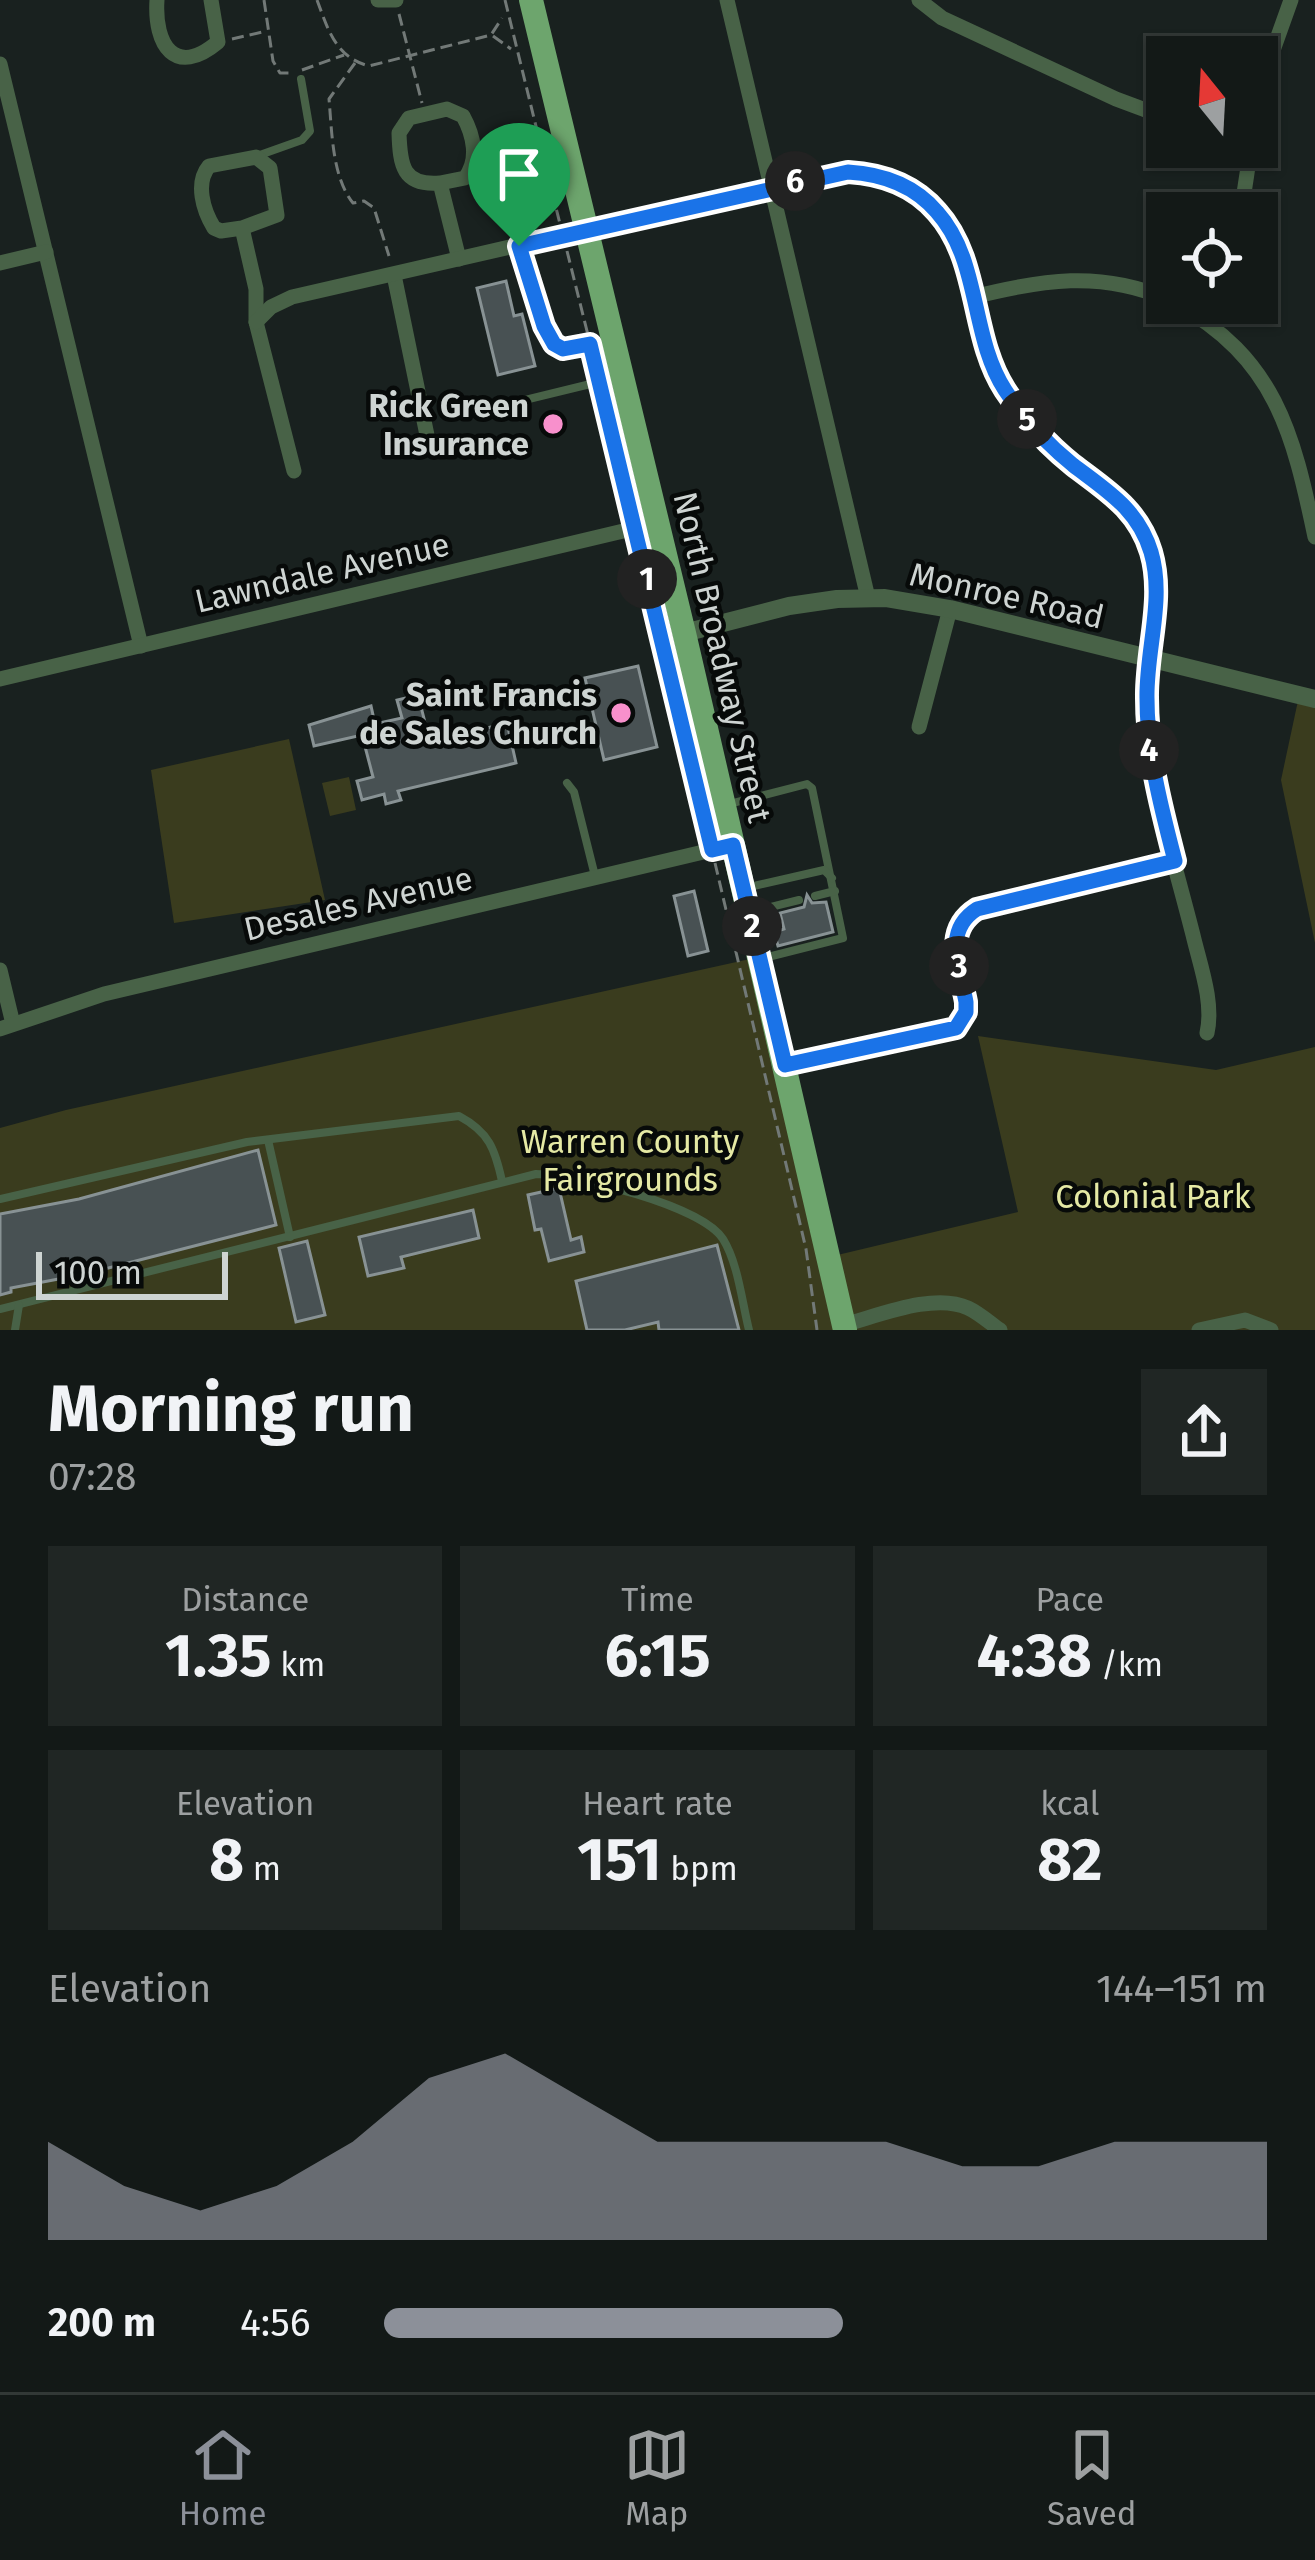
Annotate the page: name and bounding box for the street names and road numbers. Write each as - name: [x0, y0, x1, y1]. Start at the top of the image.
- street label: North Broadway Street: [664, 488, 780, 827]
- street label: Lawndale Avenue: [191, 524, 453, 622]
- street label: Monroe Road: [906, 554, 1108, 638]
- street label: Desales Avenue: [240, 858, 476, 950]

